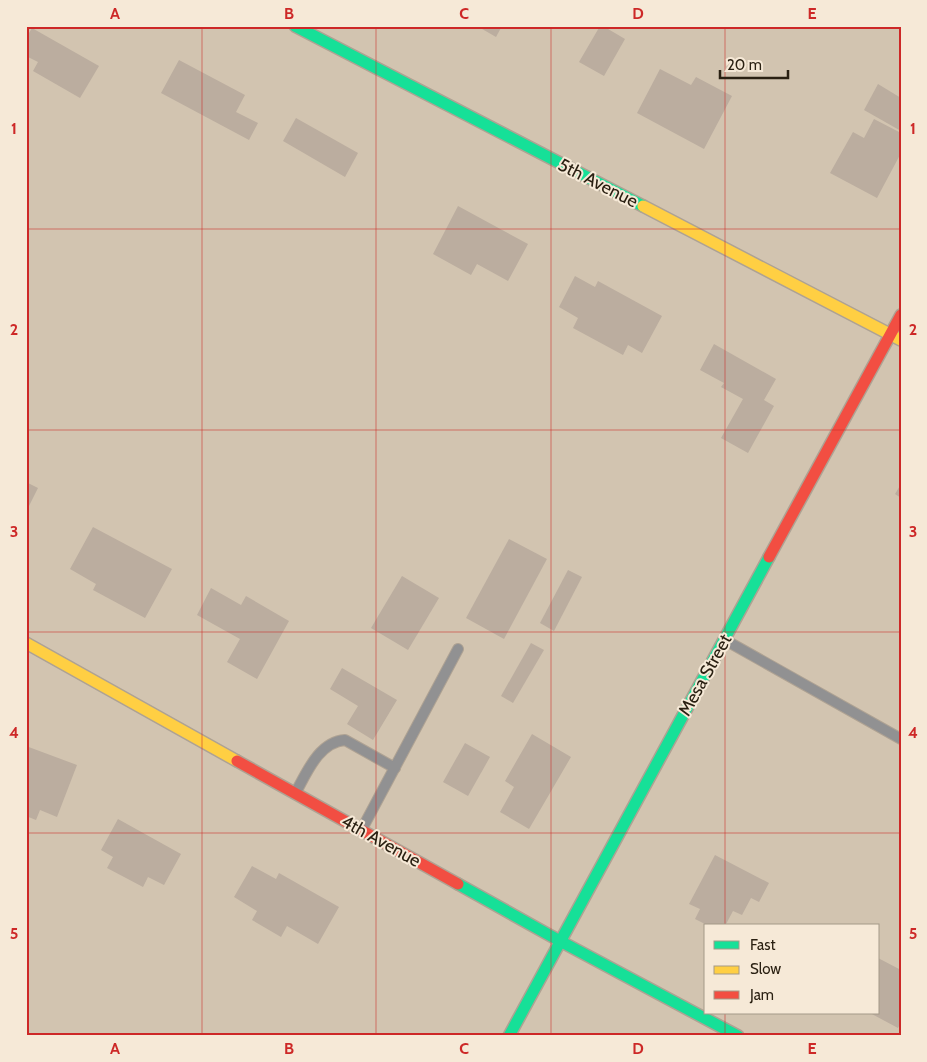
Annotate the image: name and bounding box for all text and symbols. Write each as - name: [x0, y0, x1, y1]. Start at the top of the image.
- text: A: [110, 4, 120, 23]
- text: B: [284, 4, 294, 23]
- text: C: [459, 4, 469, 23]
- text: D: [632, 4, 644, 23]
- text: E: [807, 4, 817, 23]
- scale bar: [720, 48, 787, 80]
- text: 20 m: [727, 56, 762, 74]
- text: 1: [11, 119, 17, 138]
- text: 1: [910, 119, 916, 138]
- street label: 5th Avenue: [554, 154, 642, 212]
- text: 2: [10, 320, 18, 339]
- text: 2: [909, 320, 917, 339]
- text: 3: [10, 522, 18, 541]
- text: 3: [909, 522, 917, 541]
- street label: Mesa Street: [674, 630, 736, 720]
- text: 4: [9, 723, 19, 742]
- text: 4: [908, 723, 918, 742]
- street label: 4th Avenue: [337, 810, 425, 872]
- text: 5: [10, 924, 18, 943]
- legend: [704, 924, 880, 1014]
- text: 5: [909, 924, 917, 943]
- text: Fast: [750, 936, 775, 954]
- text: Slow: [750, 960, 781, 978]
- text: Jam: [749, 986, 774, 1004]
- text: A: [110, 1039, 120, 1058]
- text: B: [284, 1039, 294, 1058]
- text: C: [459, 1039, 469, 1058]
- text: D: [632, 1039, 644, 1058]
- text: E: [807, 1039, 817, 1058]

